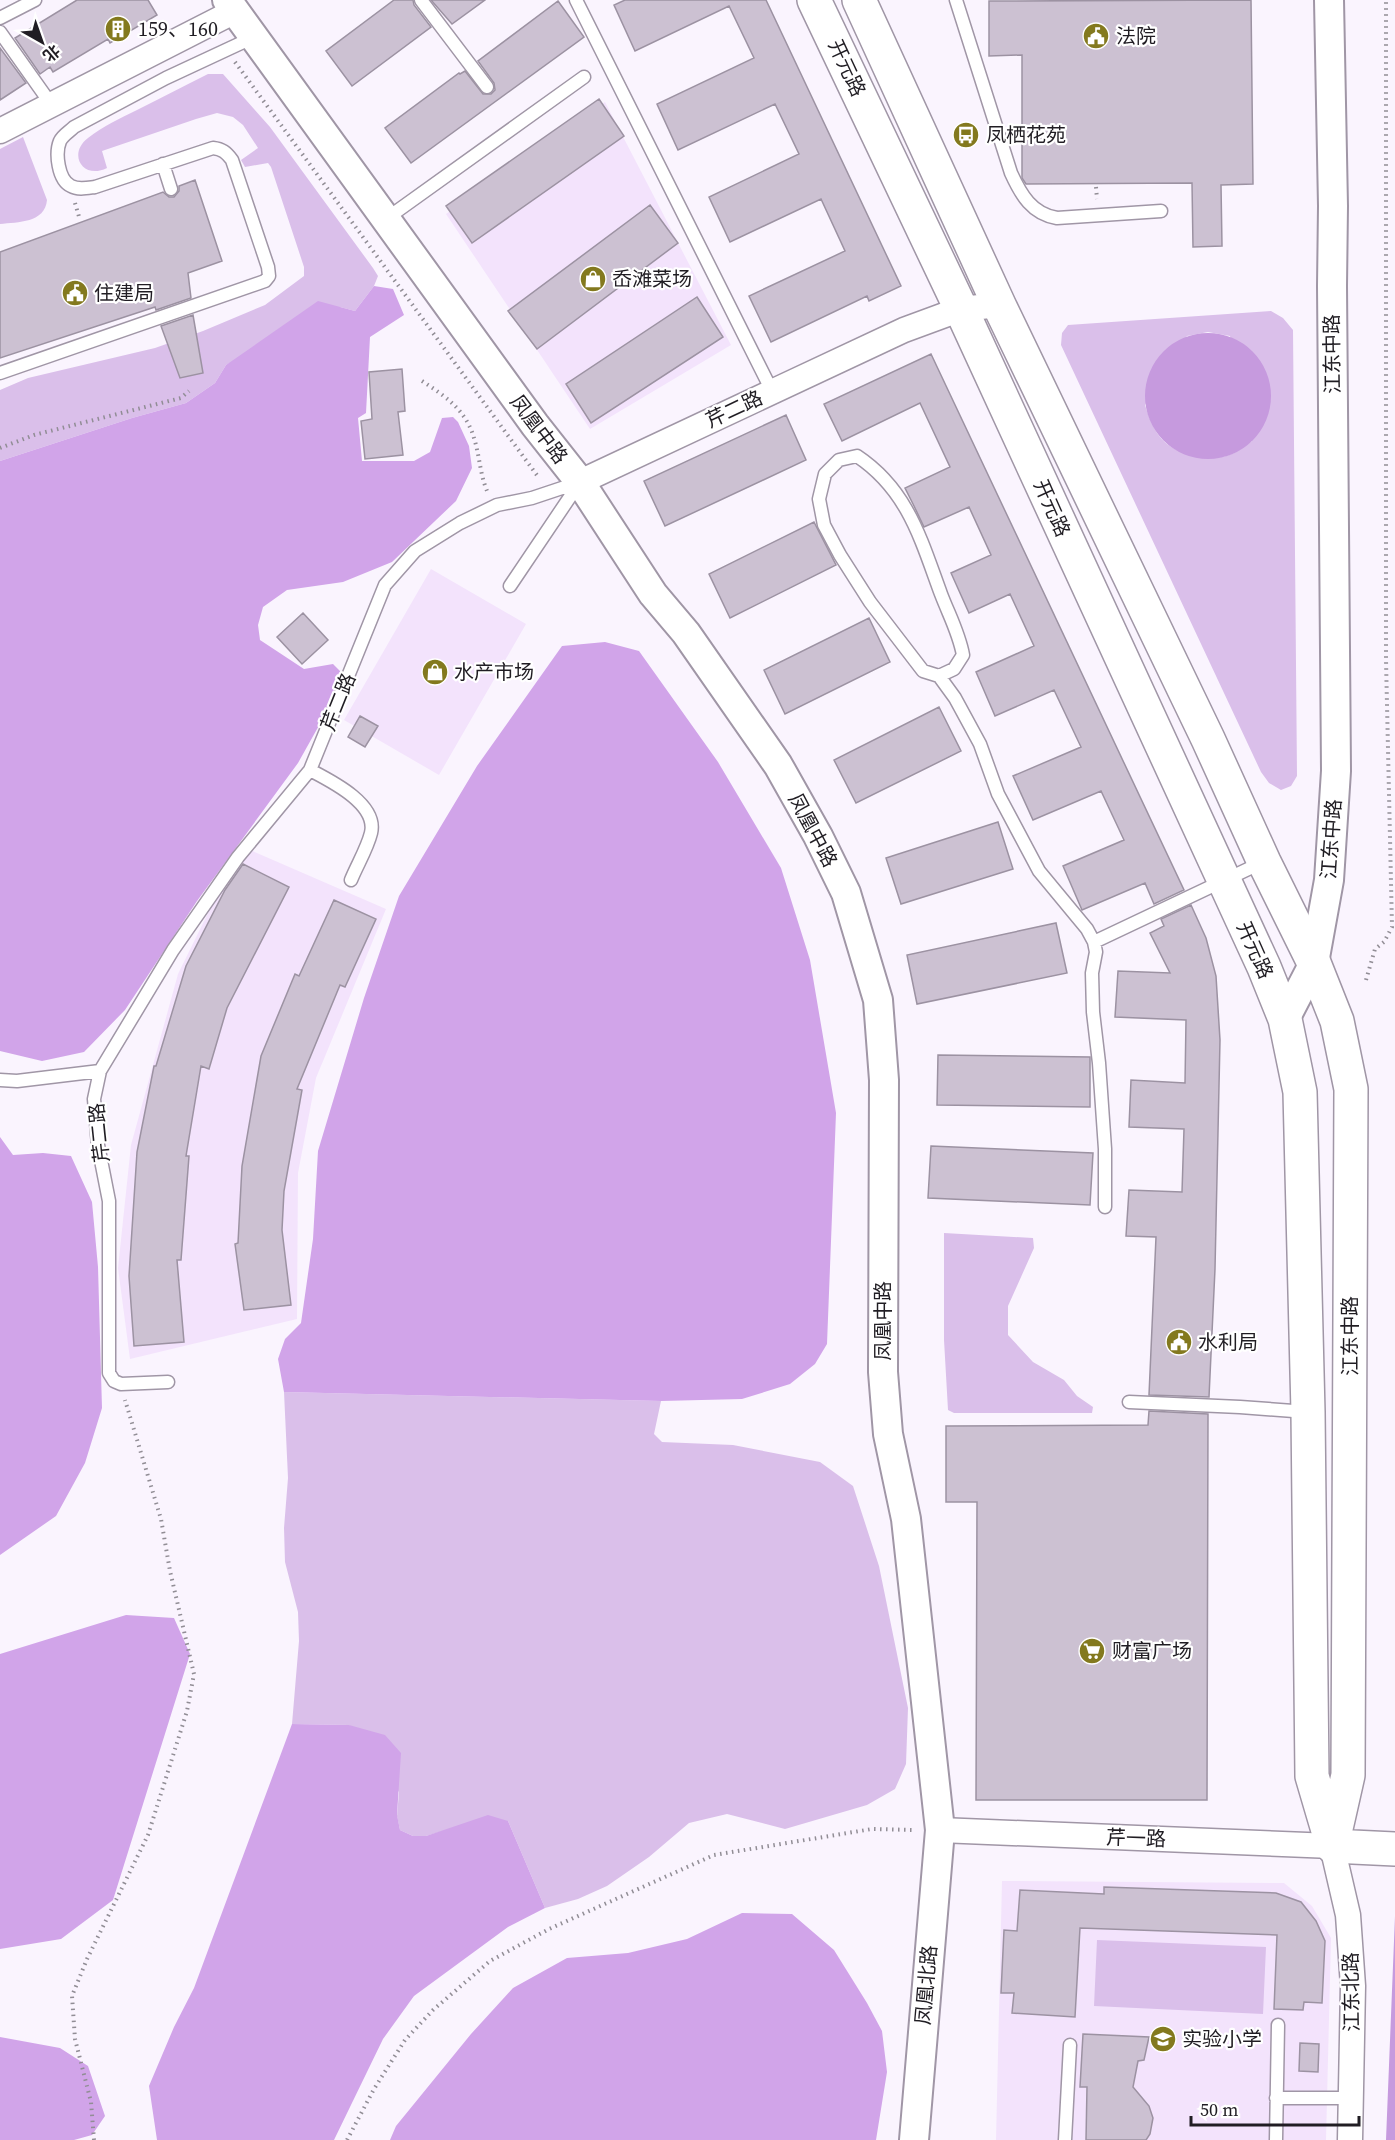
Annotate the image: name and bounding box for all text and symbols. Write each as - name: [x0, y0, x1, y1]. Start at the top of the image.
- north arrow: [12, 12, 72, 72]
- building icon: 159、160: [103, 14, 133, 44]
- place label: 159、160: [138, 15, 218, 43]
- public building icon: 法院: [1081, 21, 1111, 51]
- place label: 法院: [1116, 22, 1156, 50]
- street label: 开元路: [822, 35, 872, 101]
- text: 北: [38, 40, 65, 67]
- bus stop icon: 凤栖花苑: [951, 120, 981, 150]
- place label: 凤栖花苑: [986, 121, 1066, 149]
- shop icon: 岙滩菜场: [578, 264, 608, 294]
- place label: 岙滩菜场: [612, 265, 692, 293]
- public building icon: 住建局: [60, 278, 90, 308]
- place label: 住建局: [94, 279, 154, 307]
- street label: 江东中路: [1317, 314, 1347, 394]
- street label: 芹二路: [701, 384, 767, 434]
- street label: 凤凰中路: [504, 389, 574, 469]
- street label: 开元路: [1027, 475, 1077, 541]
- shop icon: 水产市场: [420, 657, 450, 687]
- place label: 水产市场: [454, 658, 534, 686]
- street label: 芹二路: [314, 669, 362, 735]
- street label: 凤凰中路: [782, 788, 844, 872]
- street label: 江东中路: [1314, 798, 1348, 880]
- street label: 开元路: [1230, 917, 1280, 983]
- street label: 芹二路: [82, 1102, 116, 1164]
- street label: 凤凰中路: [869, 1281, 897, 1361]
- street label: 江东中路: [1336, 1296, 1364, 1376]
- public building icon: 水利局: [1164, 1327, 1194, 1357]
- place label: 水利局: [1198, 1328, 1258, 1356]
- supermarket icon: 财富广场: [1077, 1636, 1107, 1666]
- place label: 财富广场: [1112, 1637, 1192, 1665]
- street label: 芹一路: [1106, 1823, 1166, 1853]
- street label: 凤凰北路: [909, 1944, 943, 2026]
- street label: 江东北路: [1336, 1952, 1366, 2032]
- school or university icon: 实验小学: [1148, 2024, 1178, 2054]
- place label: 实验小学: [1182, 2025, 1262, 2053]
- scale bar: [1191, 2089, 1359, 2127]
- text: 50 m: [1200, 2097, 1238, 2122]

